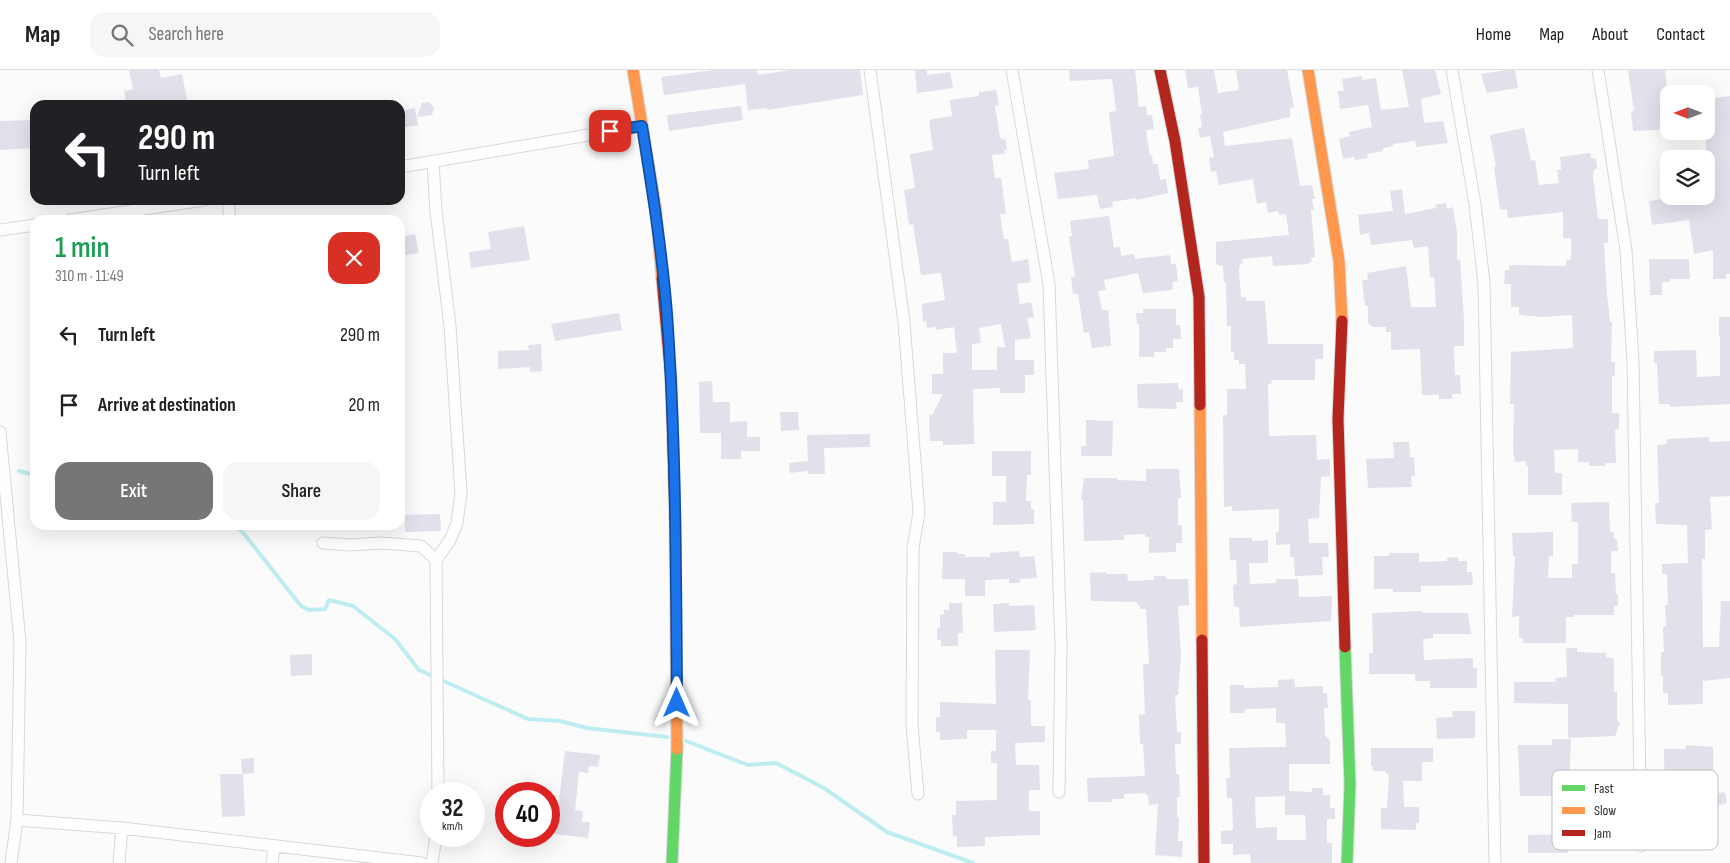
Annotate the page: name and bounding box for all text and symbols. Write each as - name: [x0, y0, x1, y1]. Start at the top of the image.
- search box: [90, 12, 440, 57]
- text: Map: [25, 20, 60, 49]
- icon: search: [108, 21, 136, 49]
- text: Search here: [148, 23, 224, 46]
- text: Home: [1476, 24, 1511, 45]
- text: Map: [1539, 24, 1564, 45]
- text: About: [1592, 24, 1628, 45]
- text: Contact: [1656, 24, 1705, 45]
- north arrow: [1660, 85, 1715, 140]
- map controls: [1660, 85, 1715, 205]
- pin: [589, 110, 631, 152]
- text: 290 m: [138, 117, 215, 160]
- icon: arrive: [596, 117, 624, 145]
- icon: left: [55, 120, 120, 185]
- button: layers: [1660, 150, 1715, 205]
- text: Turn left: [138, 160, 200, 187]
- text: 1 min: [55, 230, 110, 266]
- button: close: [328, 232, 380, 284]
- text: 310 m · 11:49: [55, 267, 124, 286]
- icon: left: [55, 321, 83, 349]
- text: Turn left: [98, 324, 155, 347]
- text: 290 m: [340, 324, 380, 347]
- icon: arrive: [55, 391, 83, 419]
- text: Arrive at destination: [98, 394, 236, 417]
- text: 20 m: [348, 394, 380, 417]
- button: Exit: [55, 462, 213, 520]
- button: Share: [223, 462, 380, 520]
- position arrow: [650, 676, 702, 728]
- legend: [1552, 770, 1718, 850]
- text: Fast: [1594, 780, 1614, 797]
- speed limit sign: 40: [495, 782, 560, 847]
- text: 32: [441, 793, 464, 824]
- text: Slow: [1594, 802, 1616, 819]
- text: km/h: [442, 819, 463, 834]
- text: Jam: [1593, 825, 1611, 842]

